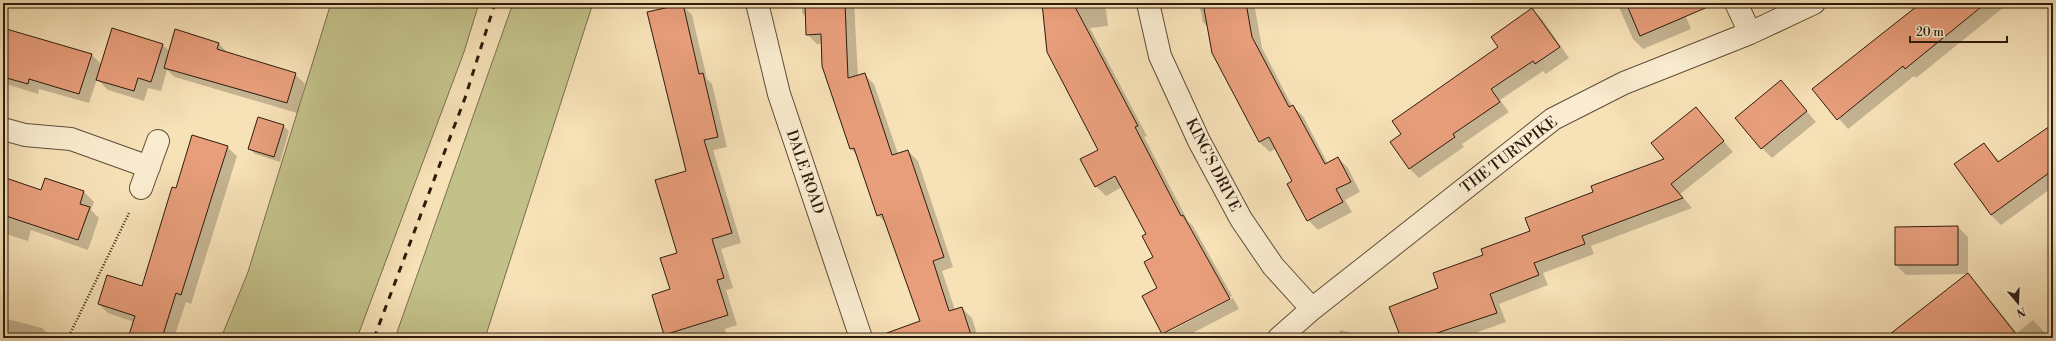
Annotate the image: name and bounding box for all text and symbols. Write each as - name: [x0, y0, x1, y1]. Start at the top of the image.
- scale bar: [1910, 18, 2007, 44]
- text: 20 m: [1916, 25, 1944, 40]
- street label: THE TURNPIKE: [1457, 112, 1561, 198]
- street label: KING'S DRIVE: [1181, 115, 1245, 215]
- street label: DALE ROAD: [782, 127, 828, 217]
- north arrow: [1998, 283, 2038, 323]
- text: N: [2014, 303, 2027, 320]

